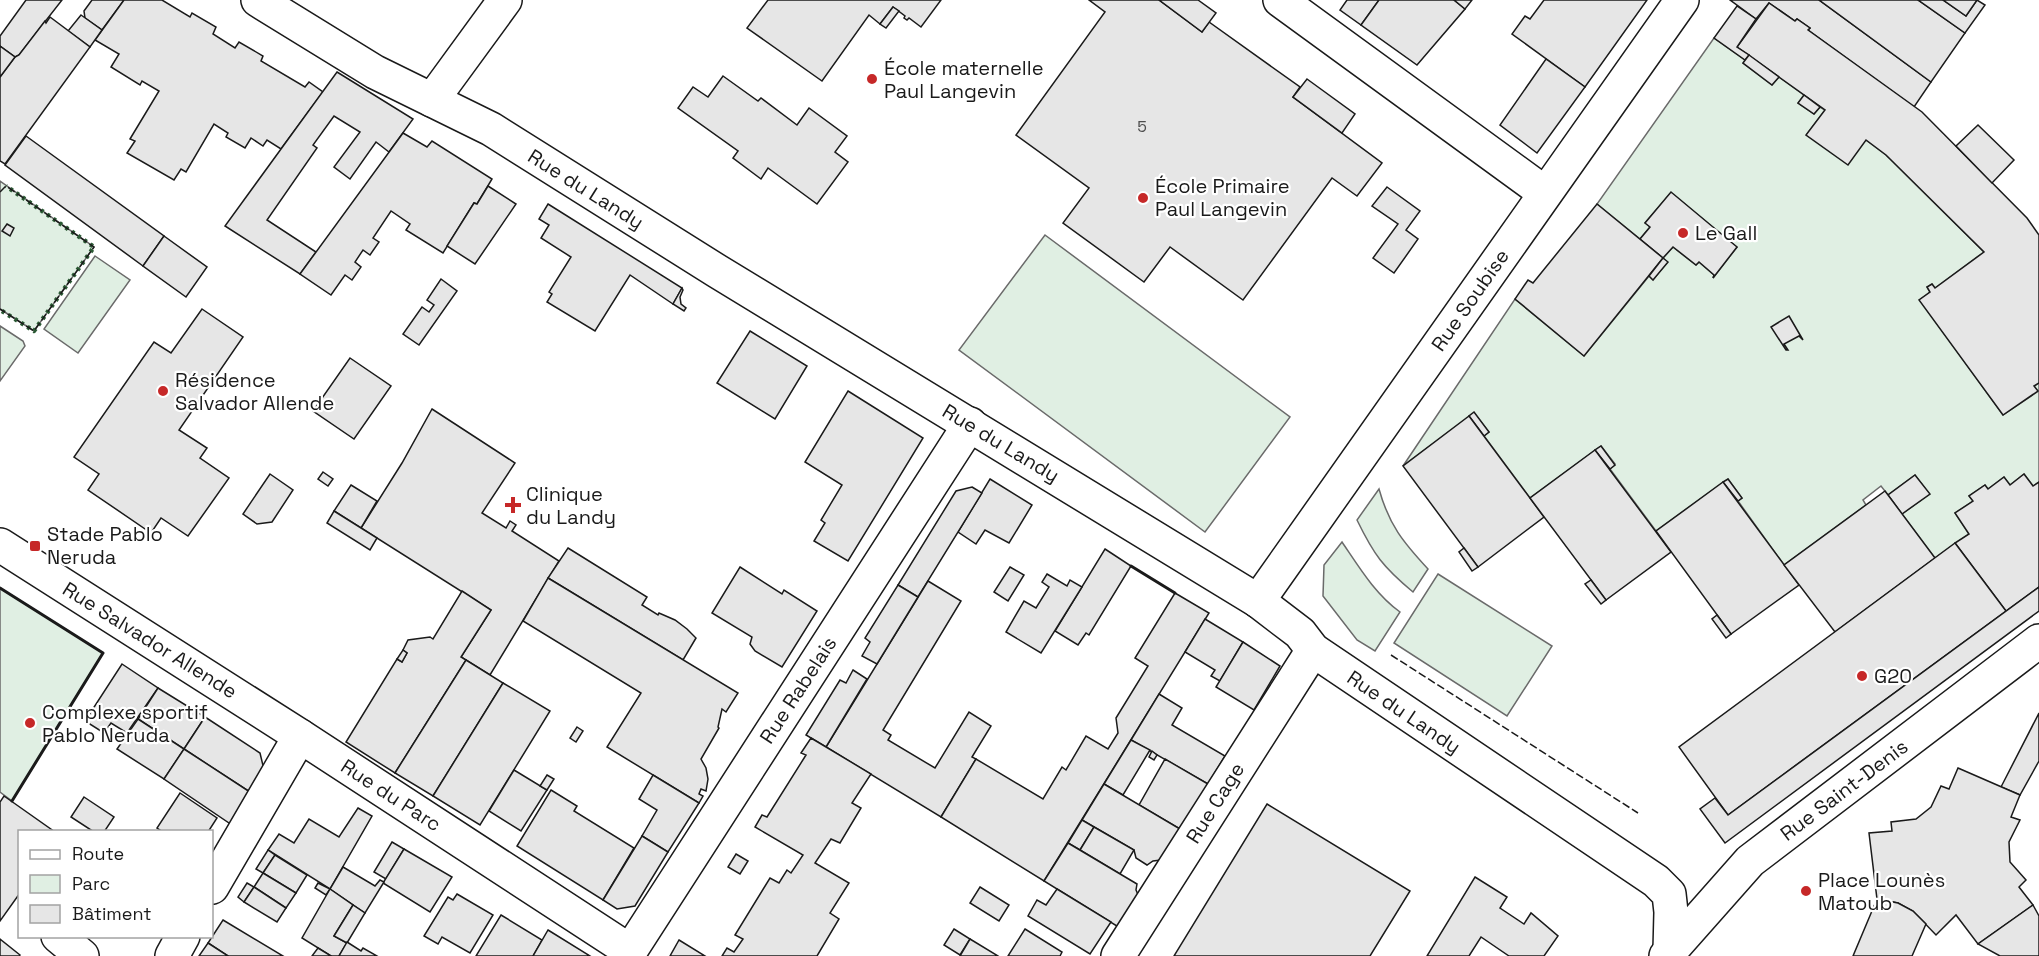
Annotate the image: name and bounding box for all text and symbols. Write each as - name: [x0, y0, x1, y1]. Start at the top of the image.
- place label: École maternelle Paul Langevin: [884, 55, 1044, 104]
- marker: École maternelle Paul Langevin: [865, 72, 879, 86]
- house number: 5: [1137, 116, 1147, 137]
- street label: Rue du Landy: [523, 143, 649, 235]
- place label: École Primaire Paul Langevin: [1155, 173, 1290, 222]
- marker: École Primaire Paul Langevin: [1136, 191, 1150, 205]
- place label: Le Gall: [1695, 220, 1757, 246]
- marker: Le Gall: [1676, 226, 1690, 240]
- street label: Rue Soubise: [1425, 244, 1515, 356]
- place label: Résidence Salvador Allende: [175, 367, 334, 416]
- marker: Résidence Salvador Allende: [156, 384, 170, 398]
- street label: Rue du Landy: [938, 398, 1064, 488]
- place label: Clinique du Landy: [526, 481, 616, 530]
- marker: Clinique du Landy: [504, 496, 522, 514]
- place label: Stade Pablo Neruda: [47, 521, 163, 570]
- marker: Stade Pablo Neruda: [28, 539, 42, 553]
- street label: Rue Salvador Allende: [58, 576, 242, 704]
- street label: Rue Rabelais: [754, 632, 842, 748]
- place label: G20: [1874, 663, 1912, 689]
- street label: Rue du Landy: [1342, 664, 1466, 760]
- marker: G20: [1855, 669, 1869, 683]
- place label: Complexe sportif Pablo Neruda: [42, 699, 208, 748]
- marker: Complexe sportif Pablo Neruda: [23, 716, 37, 730]
- street label: Rue Saint-Denis: [1775, 734, 1913, 846]
- street label: Rue du Parc: [336, 753, 446, 837]
- street label: Rue Cage: [1180, 758, 1250, 848]
- legend: [18, 830, 213, 938]
- text: Route: [72, 842, 124, 865]
- place label: Place Lounès Matoub: [1818, 867, 1945, 916]
- text: Parc: [72, 872, 110, 895]
- marker: Place Lounès Matoub: [1799, 884, 1813, 898]
- text: Bâtiment: [72, 902, 152, 925]

